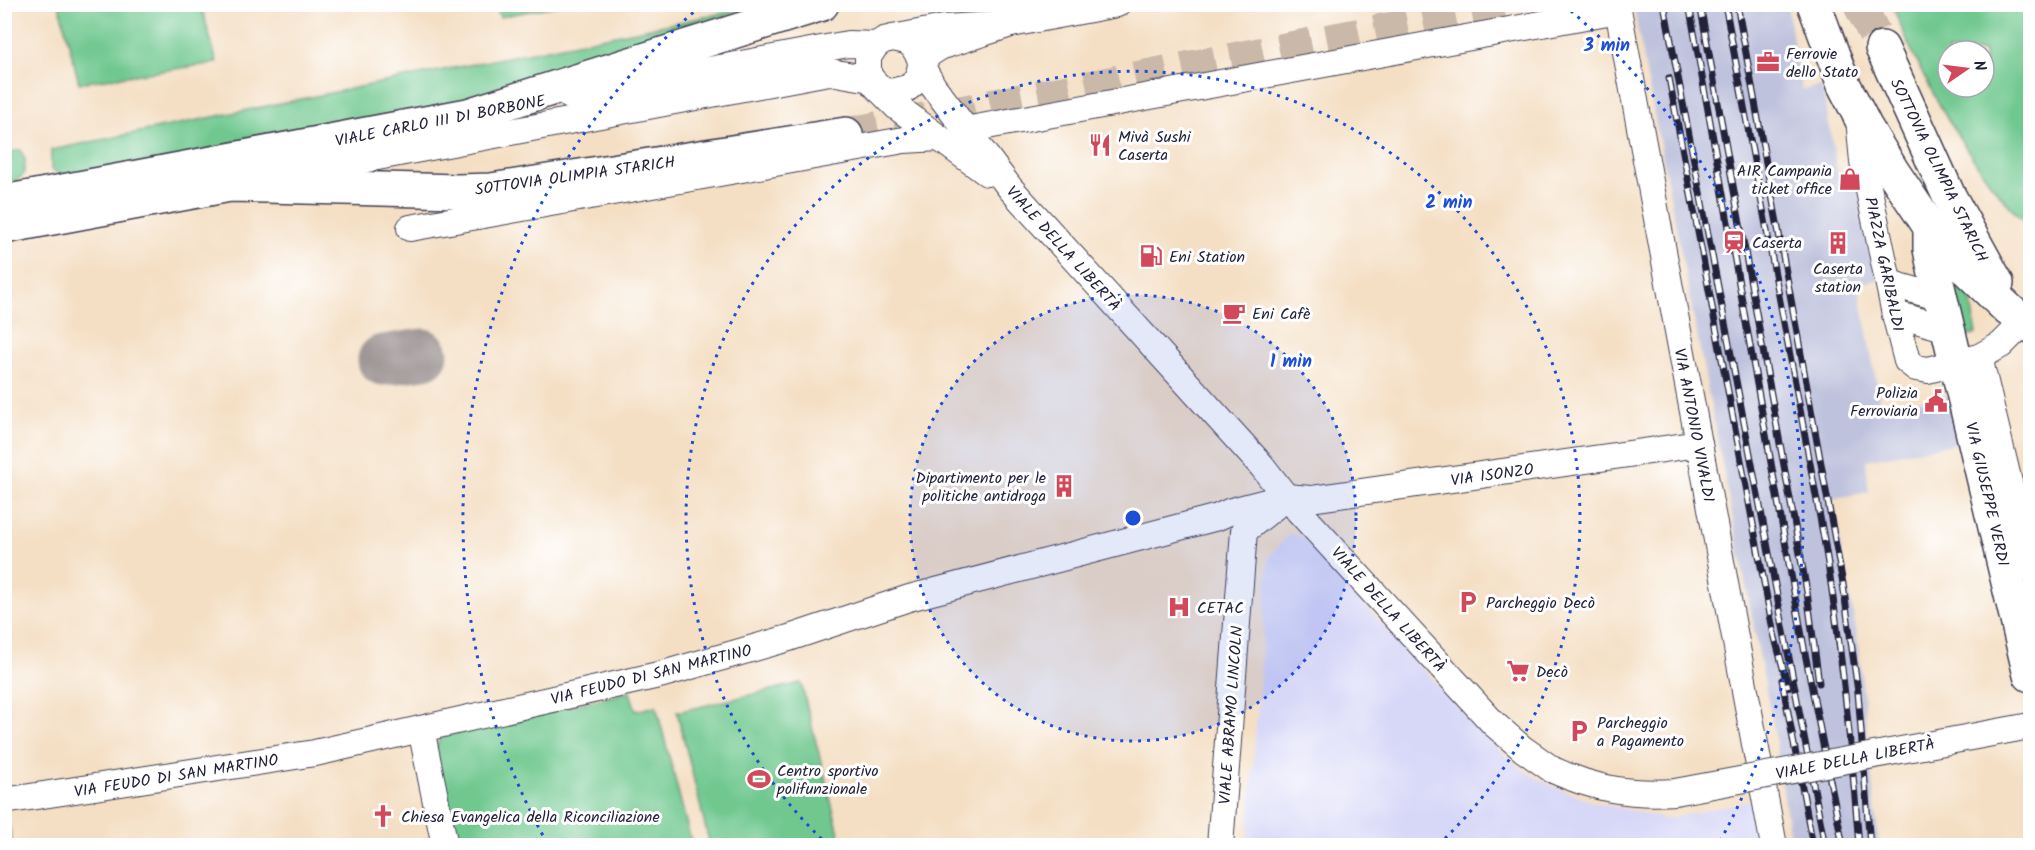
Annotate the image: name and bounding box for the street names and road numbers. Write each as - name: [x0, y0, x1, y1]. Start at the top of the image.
- street label: SOTTOVIA OLIMPIA STARICH: [1883, 74, 1994, 267]
- street label: VIALE CARLO III DI BORBONE: [333, 89, 548, 154]
- street label: SOTTOVIA OLIMPIA STARICH: [473, 150, 677, 203]
- street label: VIALE DELLA LIBERTÀ: [999, 180, 1127, 318]
- street label: PIAZZA GARIBALDI: [1857, 195, 1910, 334]
- street label: VIA ANTONIO VIVALDI: [1666, 346, 1721, 504]
- street label: VIA GIUSEPPE VERDI: [1958, 420, 2015, 569]
- street label: VIA ISONZO: [1449, 457, 1535, 494]
- street label: VIALE DELLA LIBERTÀ: [1324, 541, 1452, 679]
- street label: VIALE ABRAMO LINCOLN: [1213, 625, 1250, 805]
- street label: VIA FEUDO DI SAN MARTINO: [548, 638, 755, 713]
- street label: VIALE DELLA LIBERTÀ: [1773, 732, 1937, 787]
- street label: VIA FEUDO DI SAN MARTINO: [72, 748, 280, 805]

